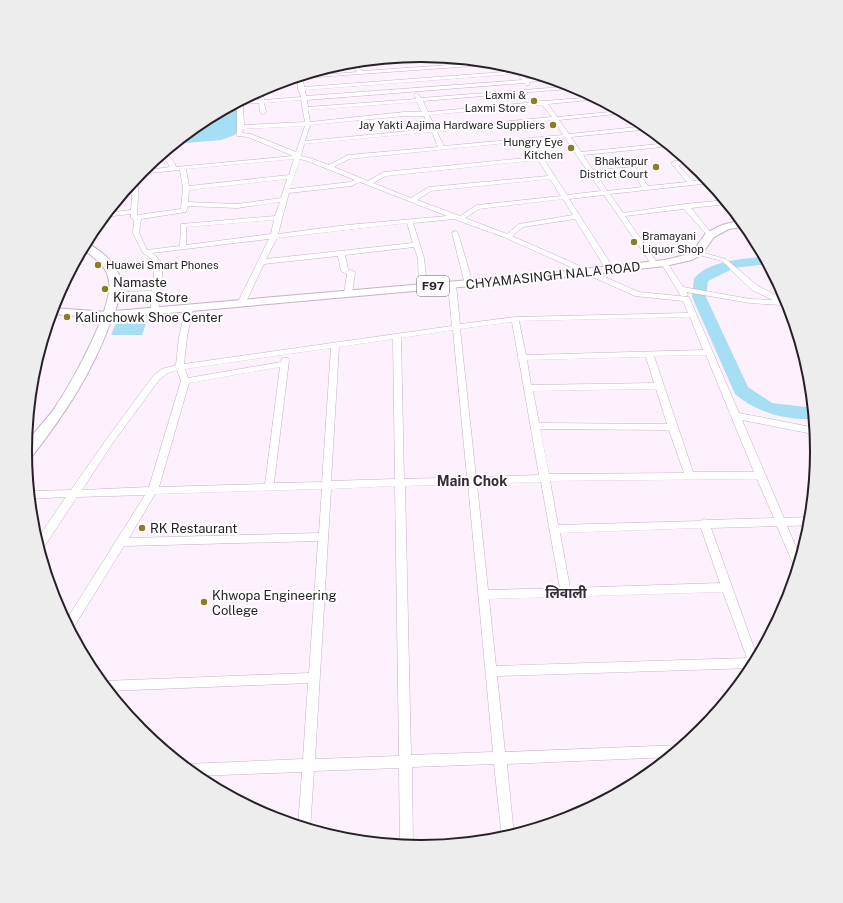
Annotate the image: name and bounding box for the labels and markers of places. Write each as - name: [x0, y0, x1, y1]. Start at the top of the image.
- place label: Laxmi & Laxmi Store: [465, 89, 526, 114]
- marker: Laxmi & Laxmi Store: [529, 96, 539, 106]
- place label: Jay Yakti Aajima Hardware Suppliers: [359, 119, 545, 131]
- marker: Jay Yakti Aajima Hardware Suppliers: [548, 120, 558, 130]
- place label: Hungry Eye Kitchen: [503, 136, 563, 161]
- marker: Hungry Eye Kitchen: [566, 143, 576, 153]
- place label: Bhaktapur District Court: [580, 155, 648, 180]
- marker: Bhaktapur District Court: [651, 162, 661, 172]
- place label: Bramayani Liquor Shop: [642, 230, 704, 255]
- marker: Bramayani Liquor Shop: [629, 237, 639, 247]
- place label: Huawei Smart Phones: [106, 259, 219, 271]
- marker: Huawei Smart Phones: [93, 260, 103, 270]
- place label: Namaste Kirana Store: [113, 275, 188, 305]
- marker: Namaste Kirana Store: [100, 284, 110, 294]
- place label: Kalinchowk Shoe Center: [75, 310, 223, 325]
- marker: Kalinchowk Shoe Center: [62, 312, 72, 322]
- place label: RK Restaurant: [150, 521, 237, 536]
- marker: RK Restaurant: [137, 523, 147, 533]
- place label: Khwopa Engineering College: [212, 588, 337, 618]
- marker: Khwopa Engineering College: [199, 597, 209, 607]

